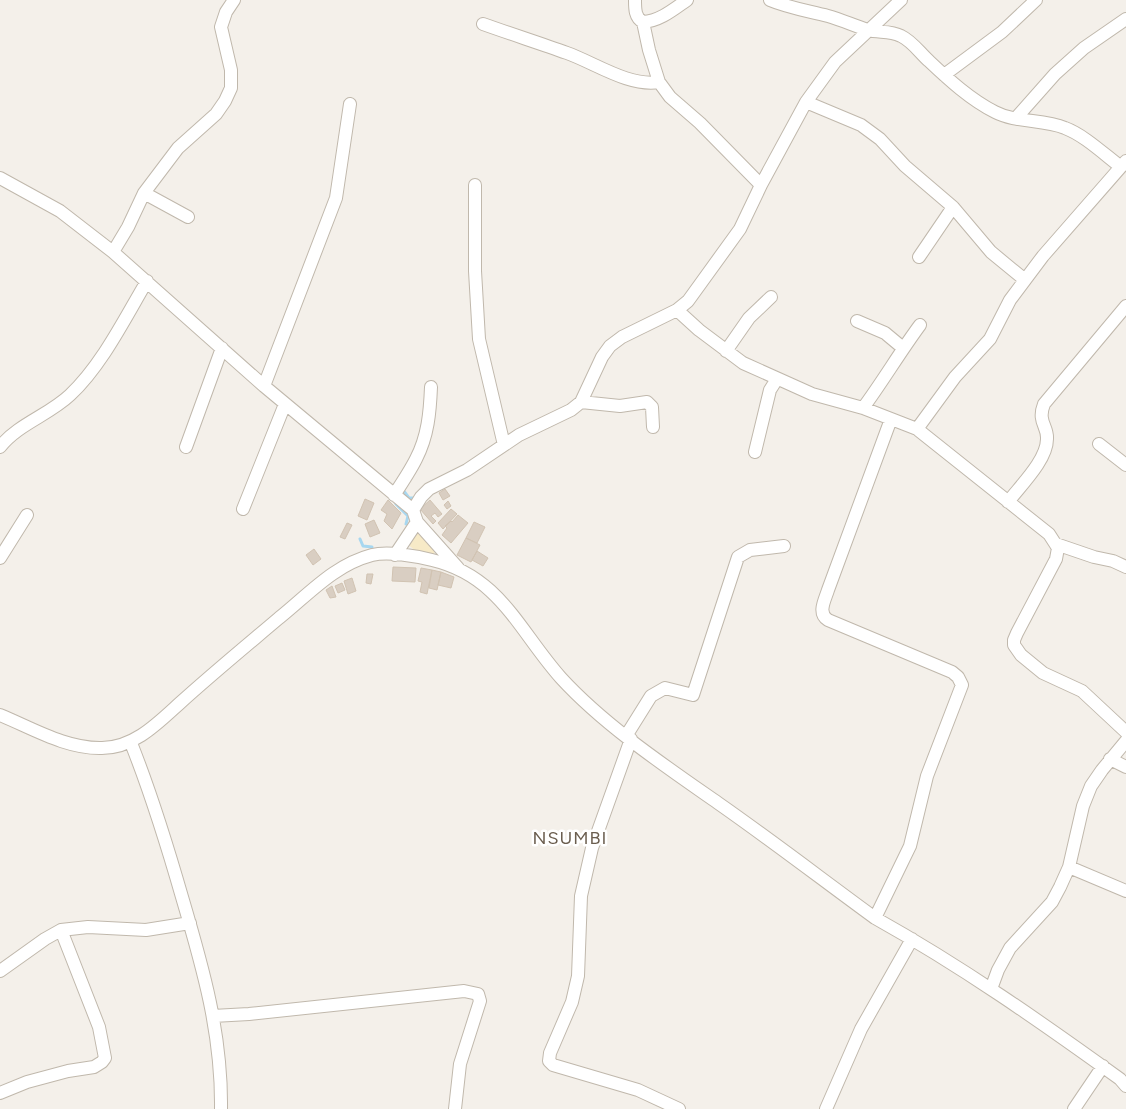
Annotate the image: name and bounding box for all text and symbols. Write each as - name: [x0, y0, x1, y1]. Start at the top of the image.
- district label: NSUMBI: [533, 827, 607, 849]

